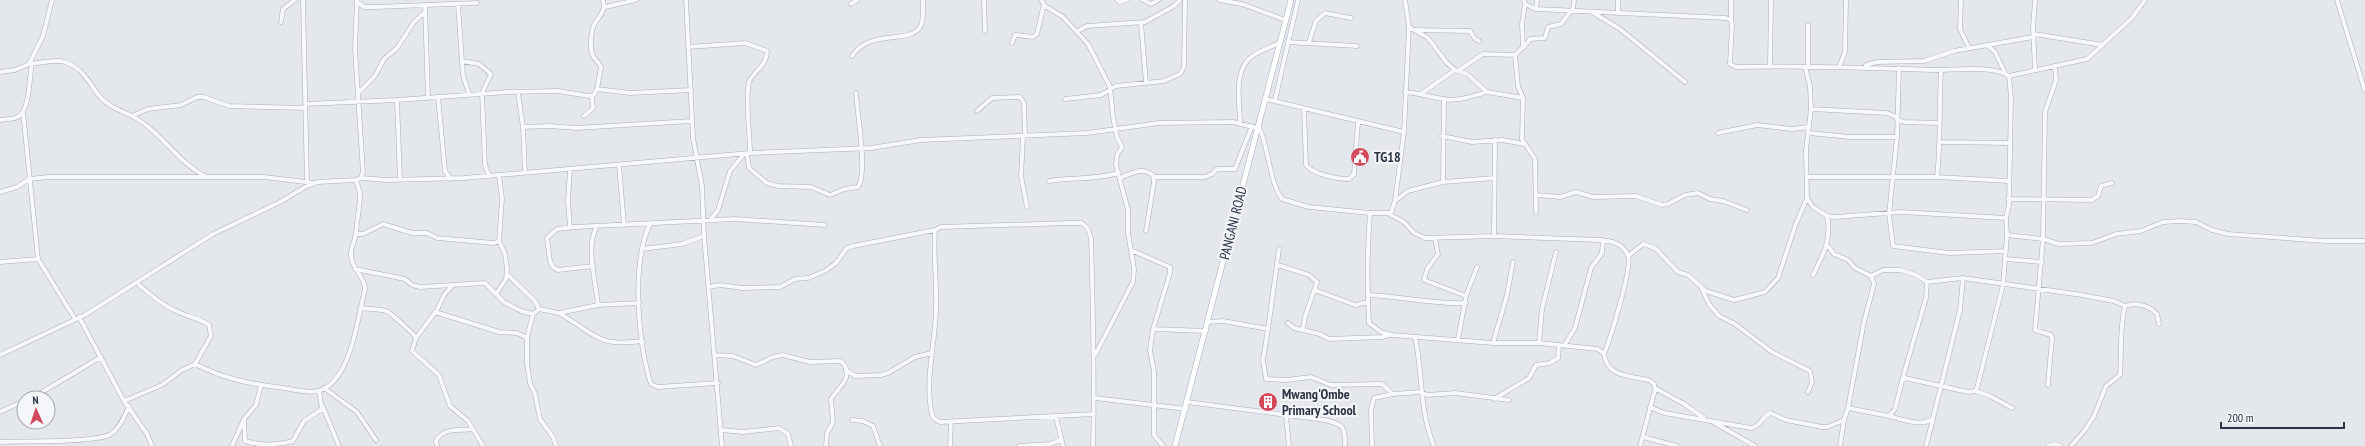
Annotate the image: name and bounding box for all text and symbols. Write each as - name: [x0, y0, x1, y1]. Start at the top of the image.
- public building icon: TG18: [1349, 146, 1371, 168]
- place label: TG18: [1374, 148, 1401, 166]
- street label: PANGANI ROAD: [1215, 185, 1251, 261]
- place label: Mwang'Ombe Primary School: [1282, 385, 1357, 419]
- north arrow: [16, 390, 56, 430]
- building icon: Mwang'Ombe Primary School: [1257, 391, 1279, 413]
- text: N: [32, 393, 39, 407]
- scale bar: [2221, 404, 2344, 430]
- text: 200 m: [2227, 410, 2254, 425]

